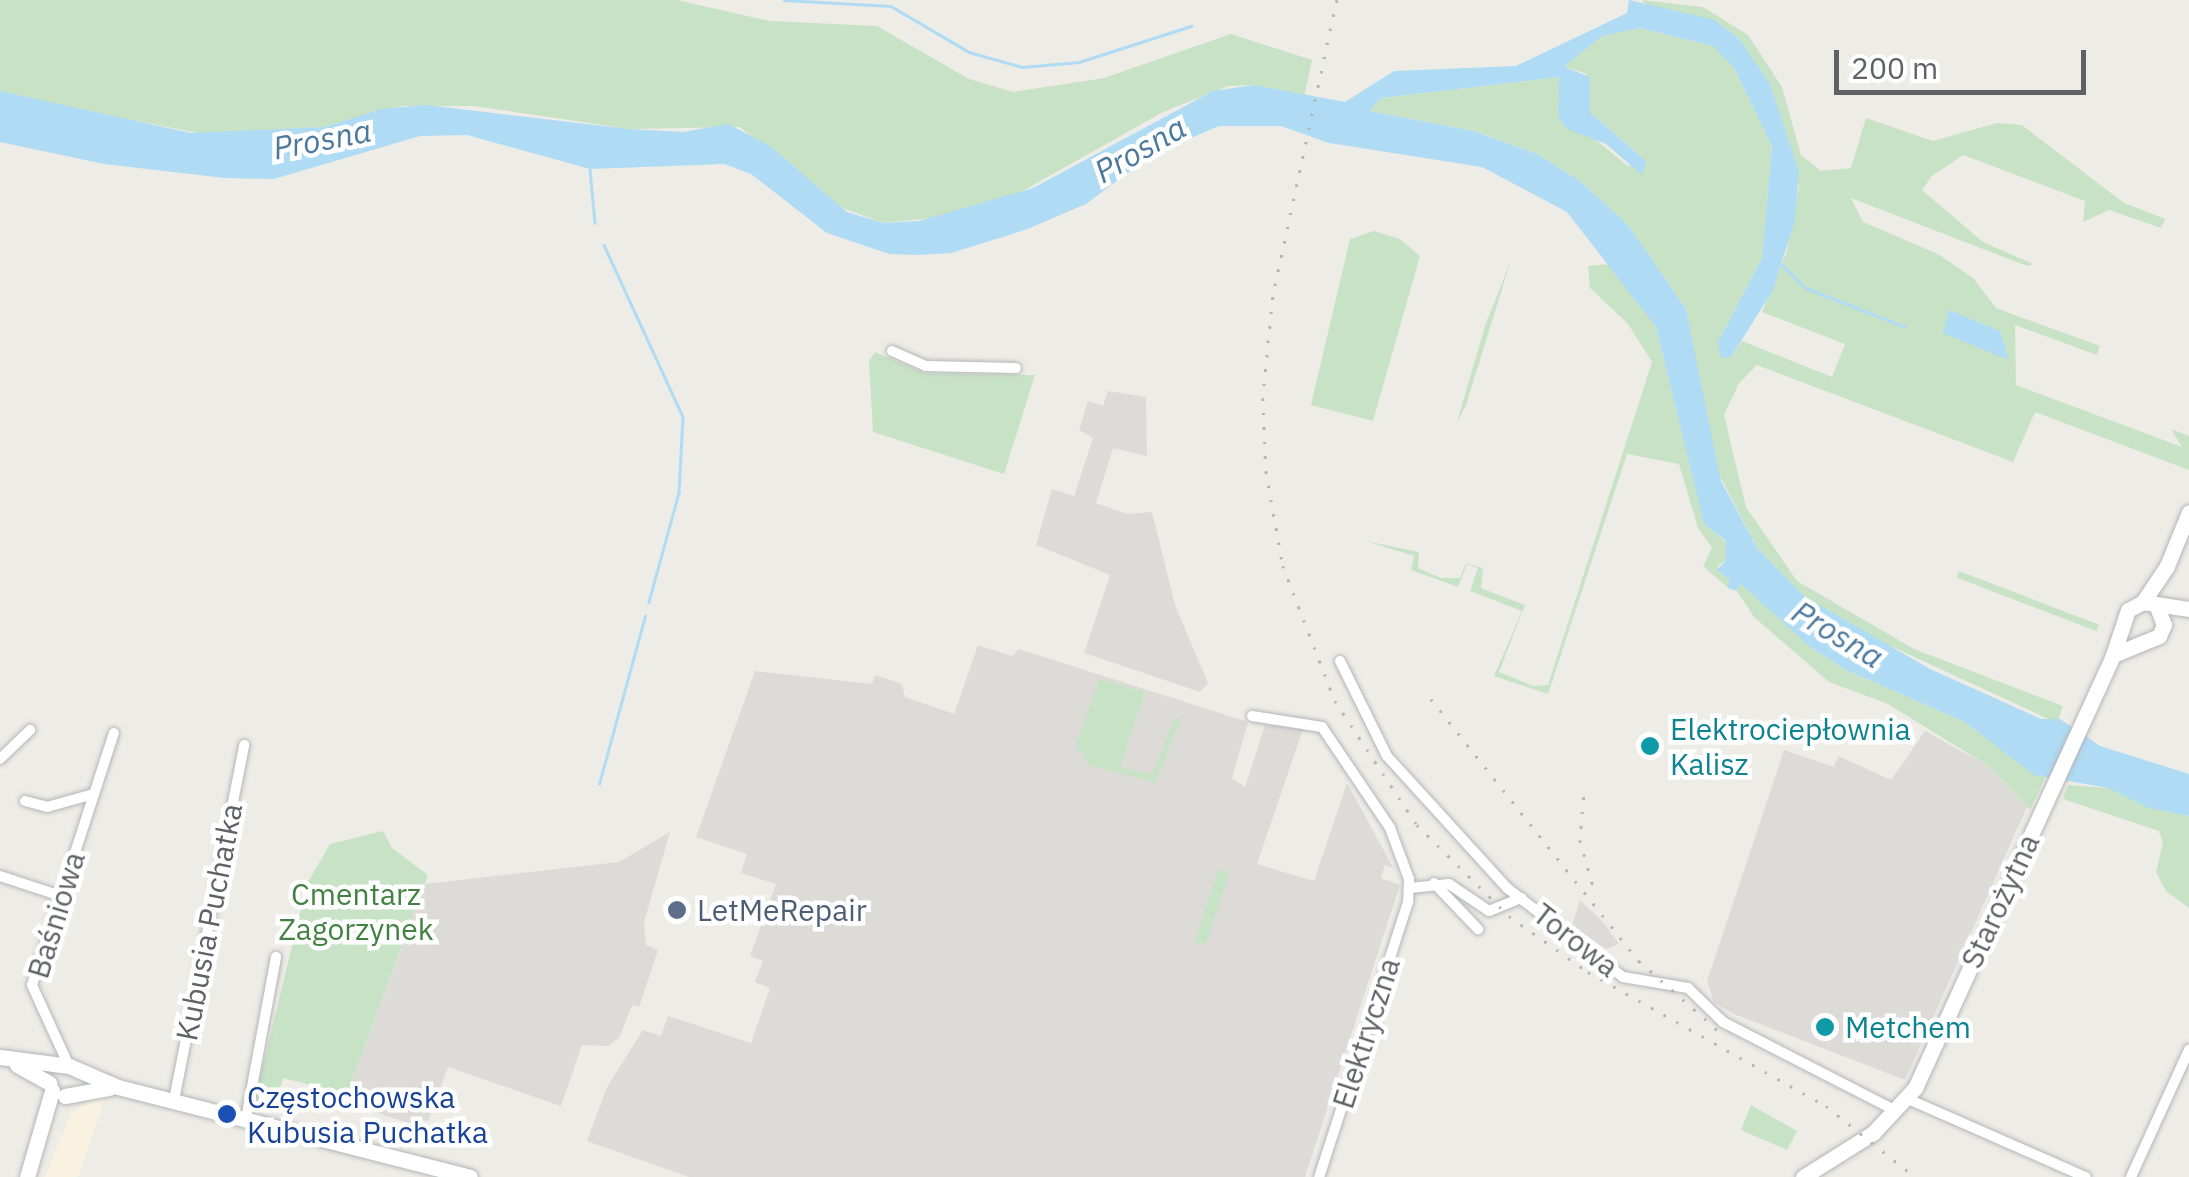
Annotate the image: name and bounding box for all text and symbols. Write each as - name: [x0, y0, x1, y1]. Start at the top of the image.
- scale bar: [1839, 30, 2092, 92]
- text: 200 m: [1851, 48, 1938, 87]
- water label: Prosna: [1087, 108, 1193, 190]
- water label: Prosna: [270, 111, 374, 167]
- water label: Prosna: [1786, 592, 1890, 676]
- place label: Elektrociepłownia Kalisz: [1670, 711, 1911, 782]
- marker: Elektrociepłownia Kalisz: [1639, 735, 1661, 757]
- street label: Kubusia Puchatka: [168, 800, 250, 1044]
- street label: Starożytna: [1953, 828, 2047, 974]
- street label: Baśniowa: [20, 847, 92, 983]
- park label: Cmentarz Zagorzynek: [278, 876, 434, 946]
- place label: LetMeRepair: [697, 892, 867, 928]
- street label: Torowa: [1526, 896, 1626, 984]
- marker: LetMeRepair: [666, 899, 688, 921]
- street label: Elektryczna: [1325, 953, 1407, 1113]
- place label: Metchem: [1845, 1009, 1971, 1045]
- marker: Metchem: [1814, 1016, 1836, 1038]
- place label: Częstochowska Kubusia Puchatka: [247, 1079, 488, 1150]
- marker: Częstochowska Kubusia Puchatka: [216, 1103, 238, 1125]

